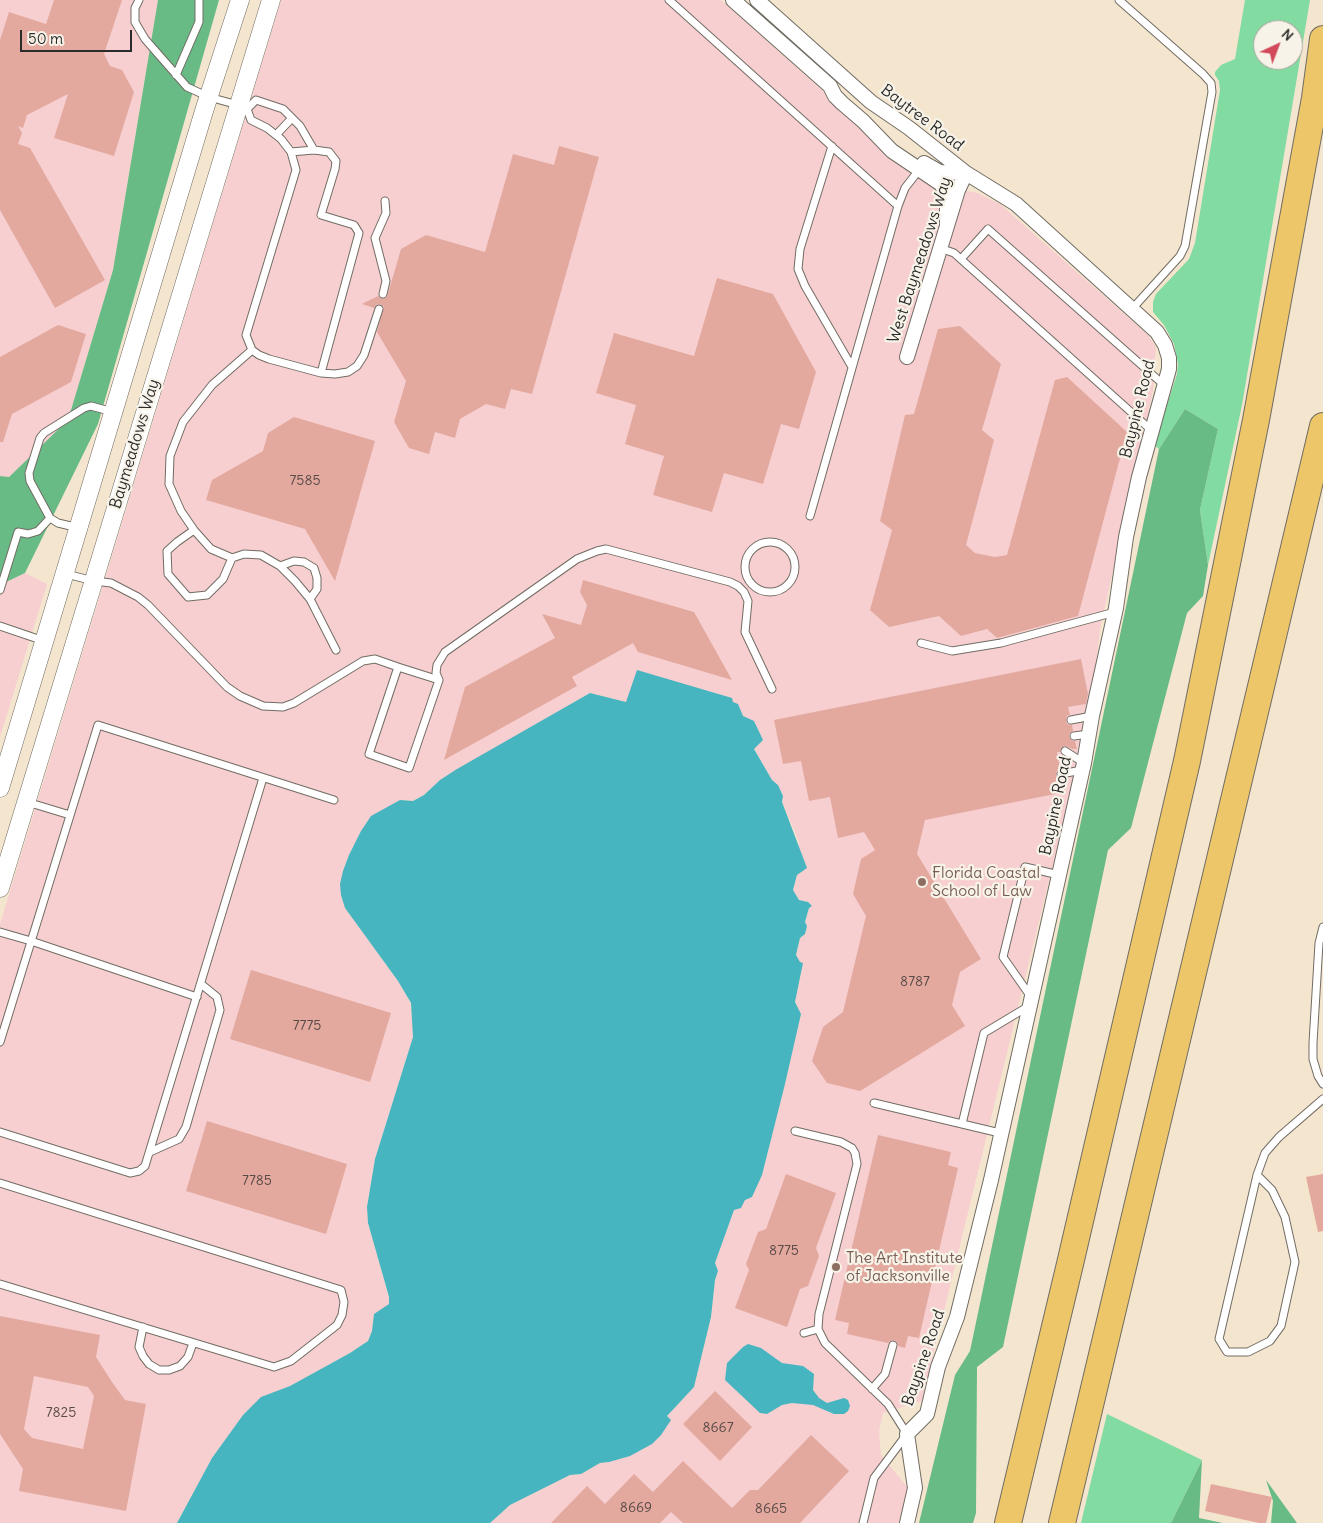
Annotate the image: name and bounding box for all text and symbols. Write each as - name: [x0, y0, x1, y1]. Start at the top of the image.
- scale bar: [22, 20, 135, 52]
- north arrow: [1253, 20, 1303, 70]
- text: N: [1278, 25, 1297, 45]
- text: 50 m: [28, 29, 63, 48]
- street label: Baytree Road: [877, 81, 967, 155]
- street label: West Baymeadows Way: [884, 174, 956, 346]
- street label: Baypine Road: [1117, 358, 1159, 460]
- street label: Baymeadows Way: [106, 377, 164, 511]
- house number: 7585: [289, 473, 321, 489]
- street label: Baypine Road: [1036, 755, 1076, 857]
- place label: Florida Coastal School of Law: [932, 863, 1040, 901]
- marker: Florida Coastal School of Law: [916, 876, 928, 888]
- house number: 8787: [900, 974, 930, 990]
- house number: 7775: [293, 1018, 321, 1034]
- house number: 7785: [242, 1173, 272, 1189]
- house number: 8775: [769, 1243, 799, 1259]
- place label: The Art Institute of Jacksonville: [846, 1248, 963, 1286]
- marker: The Art Institute of Jacksonville: [830, 1261, 842, 1273]
- street label: Baypine Road: [899, 1307, 949, 1409]
- house number: 7825: [46, 1405, 76, 1421]
- house number: 8667: [702, 1420, 734, 1436]
- house number: 8669: [620, 1500, 652, 1516]
- house number: 8665: [755, 1501, 787, 1517]

